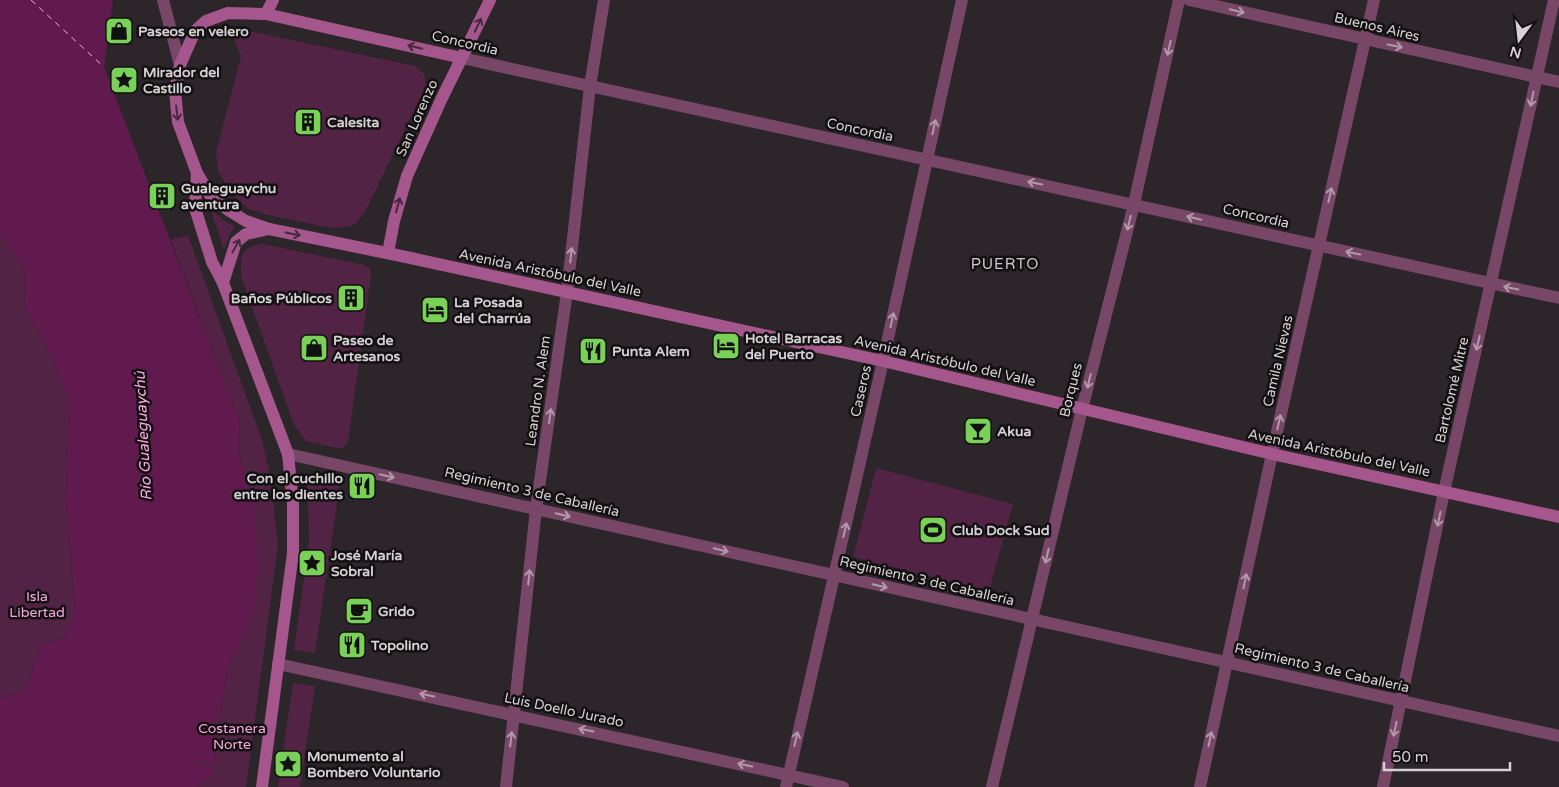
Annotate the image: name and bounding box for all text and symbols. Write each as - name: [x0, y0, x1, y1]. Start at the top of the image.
- one-way arrow: [1228, 7, 1244, 16]
- street label: Buenos Aires: [1333, 9, 1422, 45]
- north arrow: [1494, 15, 1544, 65]
- shop icon: Paseos en velero: [104, 16, 134, 46]
- one-way arrow: [474, 18, 483, 33]
- place label: Paseos en velero: [138, 23, 249, 40]
- street label: Concordia: [430, 27, 500, 59]
- one-way arrow: [1164, 39, 1173, 55]
- one-way arrow: [407, 42, 423, 51]
- one-way arrow: [1387, 42, 1403, 51]
- text: N: [1508, 42, 1523, 62]
- place label: Mirador del Castillo: [143, 64, 220, 97]
- place icon: Mirador del Castillo: [109, 65, 139, 95]
- street label: San Lorenzo: [392, 77, 442, 159]
- one-way arrow: [1527, 90, 1536, 106]
- one-way arrow: [172, 105, 182, 121]
- building icon: Calesita: [293, 107, 323, 137]
- place label: Calesita: [327, 114, 380, 131]
- street label: Concordia: [825, 115, 895, 145]
- one-way arrow: [930, 120, 939, 136]
- one-way arrow: [1028, 178, 1044, 187]
- place label: Gualeguaychu aventura: [181, 180, 276, 213]
- building icon: Gualeguaychu aventura: [147, 181, 177, 211]
- one-way arrow: [1326, 187, 1336, 203]
- one-way arrow: [394, 198, 403, 214]
- street label: Concordia: [1221, 200, 1291, 232]
- one-way arrow: [1187, 213, 1203, 222]
- one-way arrow: [1124, 215, 1133, 231]
- one-way arrow: [284, 230, 300, 239]
- one-way arrow: [231, 238, 241, 253]
- street label: Avenida Aristóbulo del Valle: [457, 245, 643, 301]
- one-way arrow: [566, 247, 576, 263]
- one-way arrow: [1345, 248, 1361, 257]
- district label: PUERTO: [971, 255, 1039, 273]
- building icon: Baños Públicos: [336, 283, 366, 313]
- one-way arrow: [1504, 283, 1520, 292]
- place label: Baños Públicos: [231, 290, 332, 307]
- place label: La Posada del Charrúa: [454, 294, 531, 327]
- hotel icon: La Posada del Charrúa: [420, 295, 450, 325]
- one-way arrow: [888, 313, 897, 329]
- street label: Camila Nievas: [1259, 313, 1297, 408]
- place label: Hotel Barracas del Puerto: [745, 330, 843, 363]
- hotel icon: Hotel Barracas del Puerto: [711, 331, 741, 361]
- place label: Paseo de Artesanos: [333, 332, 401, 365]
- street label: Avenida Aristóbulo del Valle: [853, 332, 1037, 390]
- shop icon: Paseo de Artesanos: [299, 333, 329, 363]
- one-way arrow: [1473, 334, 1482, 350]
- street label: Leandro N. Alem: [522, 335, 554, 447]
- street label: Bartolomé Mitre: [1432, 335, 1472, 445]
- restaurant icon: Punta Alem: [578, 336, 608, 366]
- place label: Punta Alem: [612, 343, 690, 360]
- street label: Borques: [1056, 361, 1086, 419]
- street label: Caseros: [847, 363, 875, 419]
- water label: Río Gualeguaychú: [131, 370, 155, 501]
- one-way arrow: [1084, 372, 1093, 388]
- one-way arrow: [545, 408, 555, 424]
- one-way arrow: [1275, 414, 1284, 430]
- bar icon: Akua: [963, 416, 993, 446]
- place label: Akua: [997, 423, 1032, 440]
- street label: Avenida Aristóbulo del Valle: [1246, 425, 1432, 481]
- street label: Regimiento 3 de Caballería: [443, 464, 621, 520]
- place label: Con el cuchillo entre los dientes: [234, 470, 343, 503]
- restaurant icon: Con el cuchillo entre los dientes: [347, 471, 377, 501]
- one-way arrow: [379, 471, 395, 481]
- one-way arrow: [1433, 510, 1443, 526]
- one-way arrow: [554, 511, 570, 520]
- sports icon: Club Dock Sud: [918, 515, 948, 545]
- one-way arrow: [841, 522, 850, 538]
- place label: Club Dock Sud: [952, 522, 1050, 539]
- one-way arrow: [713, 546, 729, 555]
- place label: José María Sobral: [330, 547, 403, 580]
- one-way arrow: [1042, 547, 1051, 563]
- place icon: José María Sobral: [297, 548, 327, 578]
- street label: Regimiento 3 de Caballería: [838, 553, 1016, 609]
- one-way arrow: [524, 569, 534, 585]
- one-way arrow: [1241, 573, 1250, 589]
- one-way arrow: [871, 581, 887, 591]
- park label: Isla Libertad: [9, 588, 65, 621]
- cafe icon: Grido: [344, 596, 374, 626]
- place label: Grido: [378, 603, 415, 620]
- restaurant icon: Topolino: [337, 630, 367, 660]
- place label: Topolino: [370, 637, 429, 654]
- street label: Regimiento 3 de Caballería: [1233, 640, 1411, 696]
- street label: Luis Doello Jurado: [503, 689, 625, 731]
- one-way arrow: [420, 690, 436, 699]
- park label: Costanera Norte: [198, 720, 266, 753]
- one-way arrow: [1390, 721, 1399, 737]
- one-way arrow: [578, 725, 594, 734]
- one-way arrow: [506, 731, 516, 747]
- one-way arrow: [792, 732, 801, 748]
- one-way arrow: [1206, 732, 1215, 748]
- scale bar: [1384, 740, 1510, 772]
- place label: Monumento al Bombero Voluntario: [307, 748, 441, 781]
- text: 50 m: [1392, 748, 1429, 766]
- place icon: Monumento al Bombero Voluntario: [273, 749, 303, 779]
- one-way arrow: [737, 760, 753, 769]

